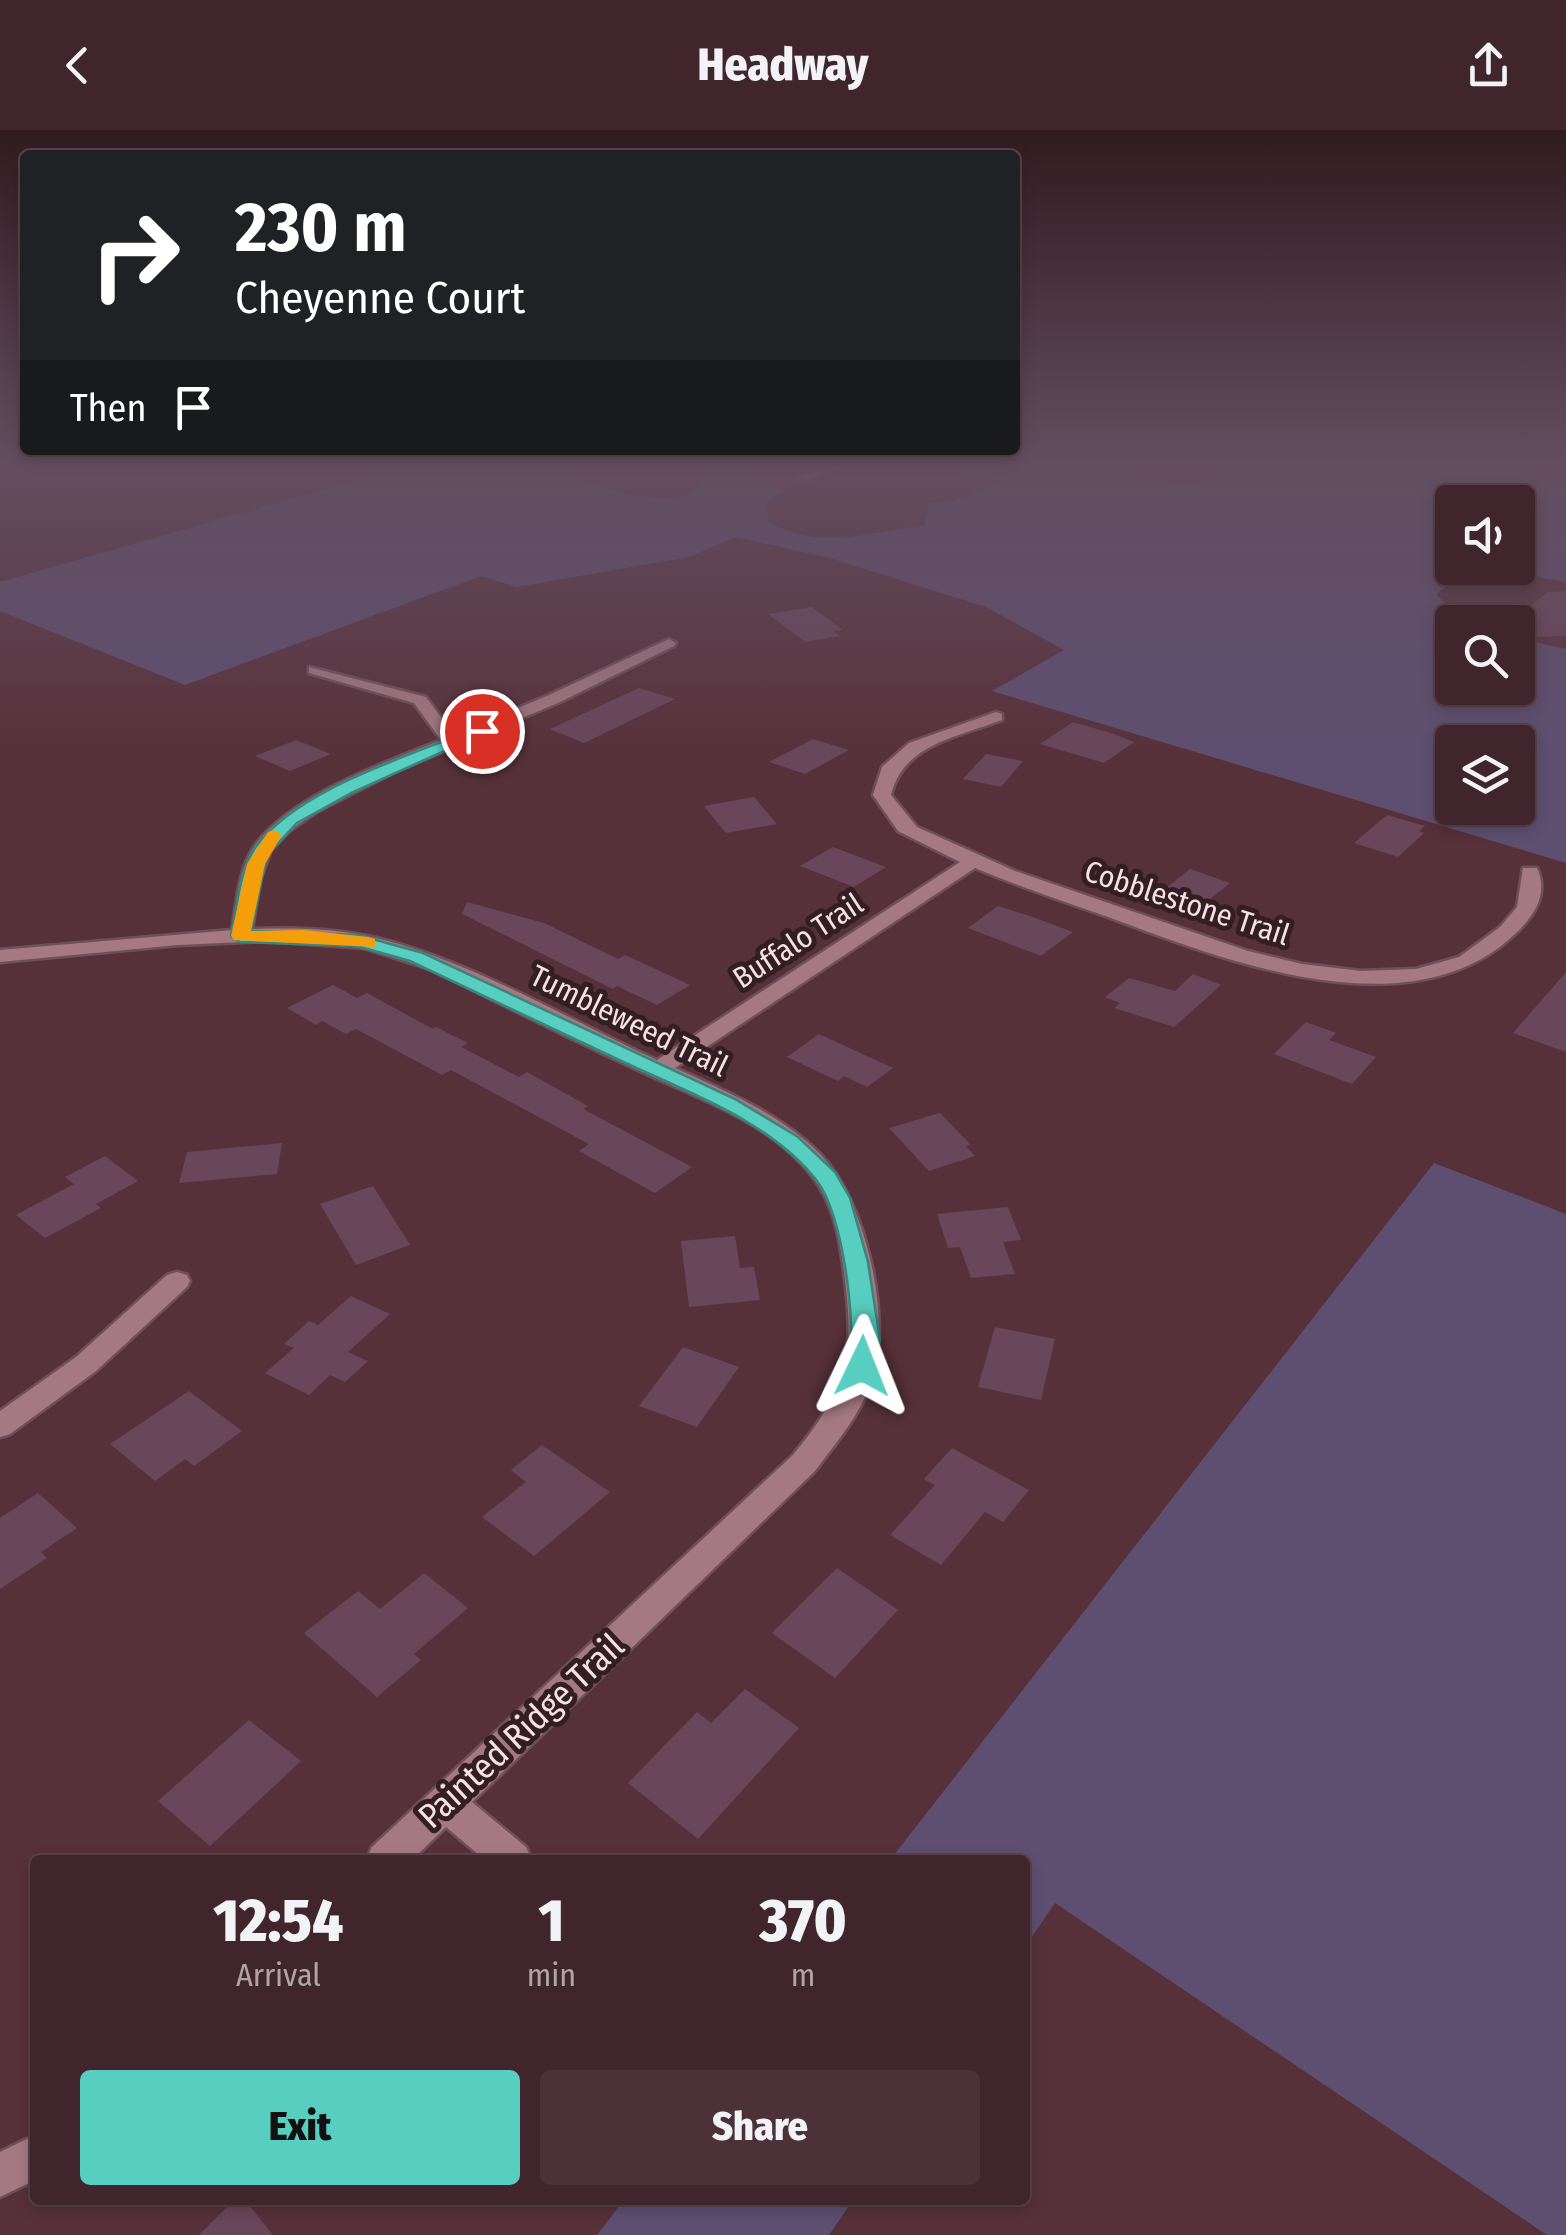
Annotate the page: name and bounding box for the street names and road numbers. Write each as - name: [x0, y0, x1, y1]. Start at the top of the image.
- street label: Cobblestone Trail: [1080, 853, 1294, 953]
- street label: Buffalo Trail: [726, 886, 870, 996]
- street label: Tumbleweed Trail: [524, 958, 734, 1084]
- street label: Painted Ridge Trail: [410, 1625, 632, 1837]

